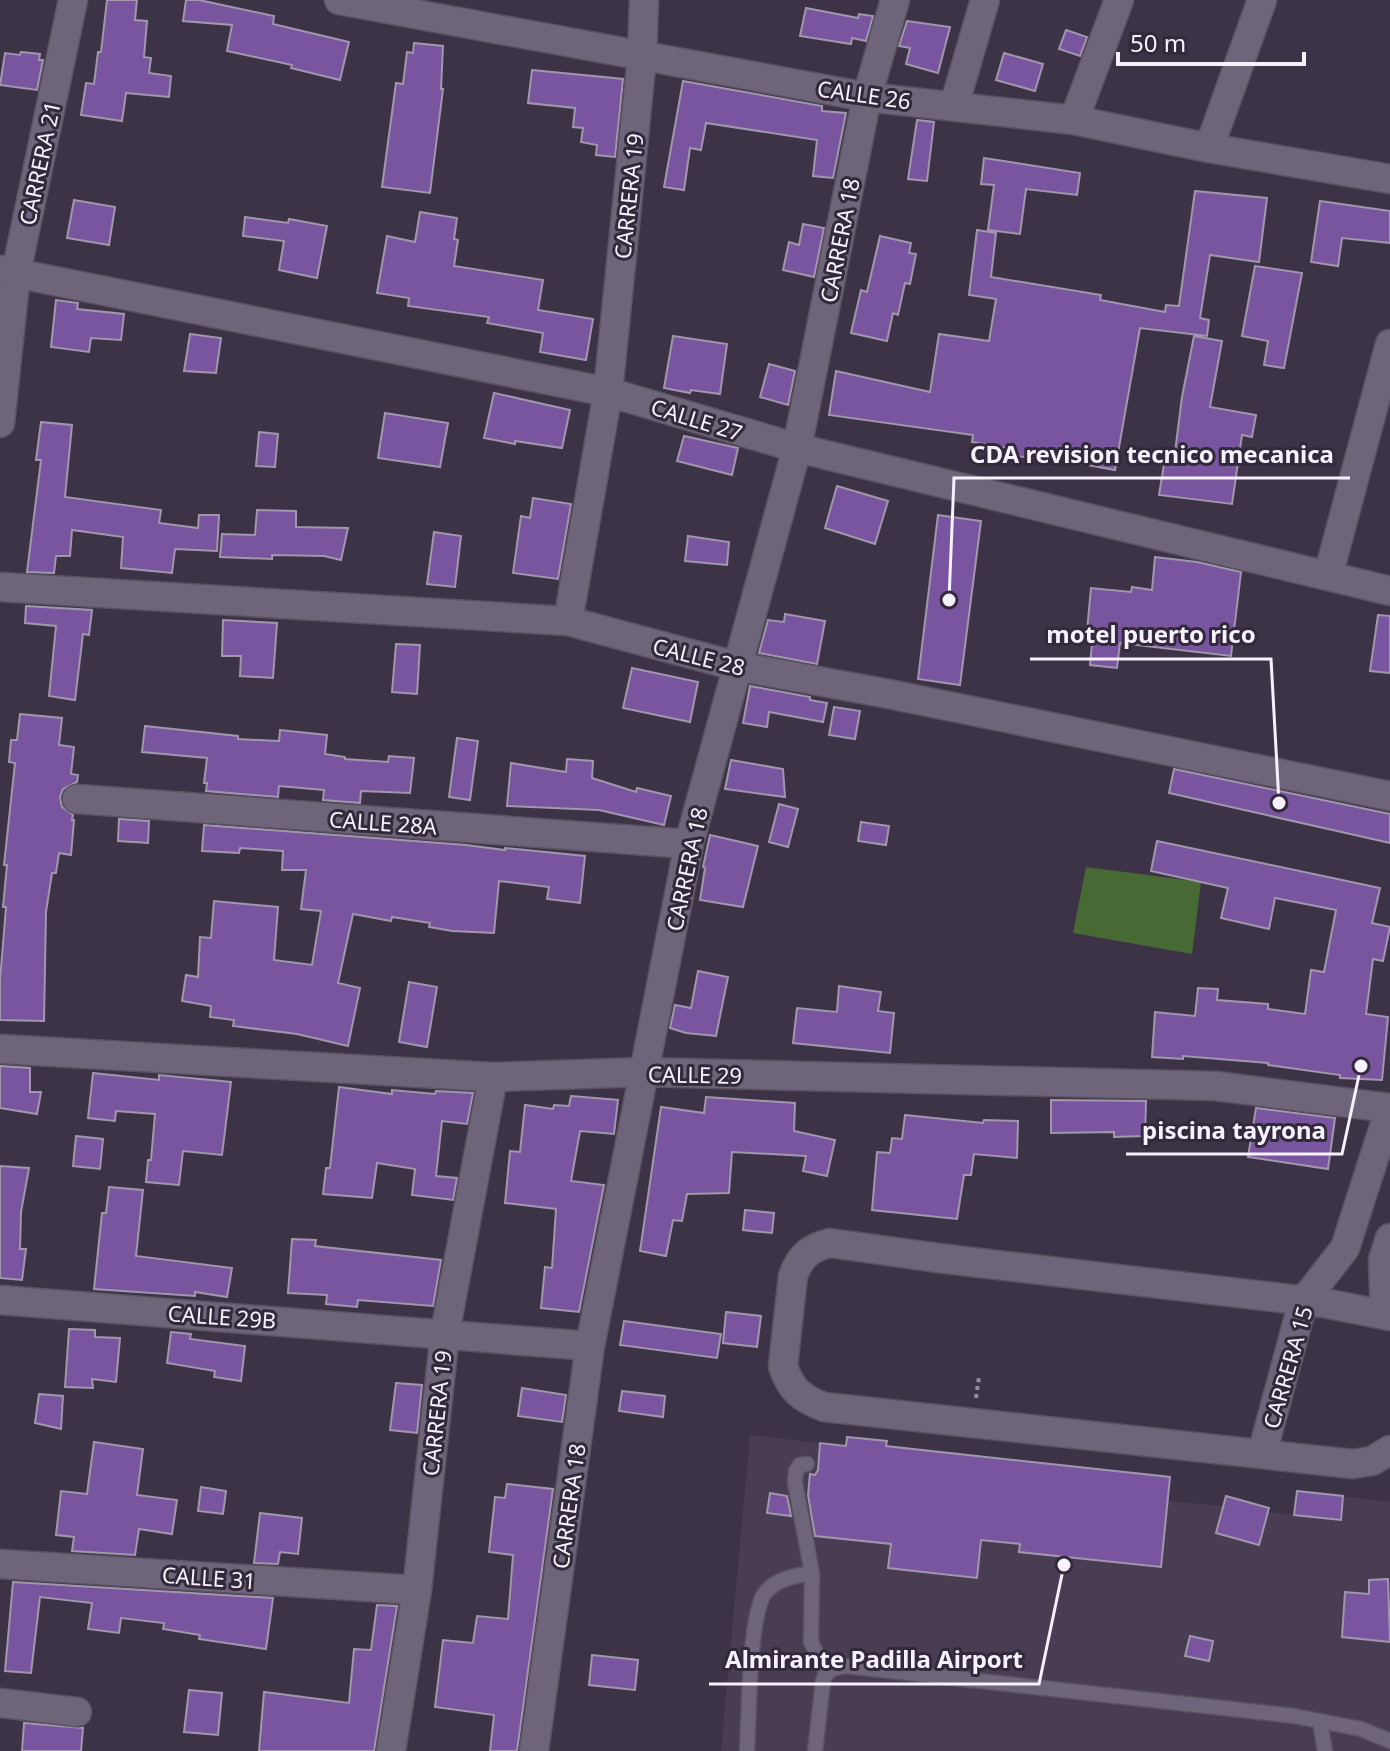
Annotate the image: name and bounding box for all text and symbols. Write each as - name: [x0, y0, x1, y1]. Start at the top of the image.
- scale bar: [1118, 16, 1304, 66]
- text: 50 m: [1130, 26, 1186, 59]
- street label: CALLE 26: [815, 73, 913, 115]
- street label: CARRERA 21: [11, 98, 67, 228]
- street label: CARRERA 19: [606, 132, 650, 260]
- street label: CARRERA 18: [812, 175, 866, 305]
- street label: CALLE 27: [648, 391, 746, 447]
- callout: CDA revision tecnico mecanica: [954, 430, 1350, 478]
- text: CDA revision tecnico mecanica: [970, 437, 1334, 470]
- callout: motel puerto rico: [1030, 611, 1271, 659]
- text: motel puerto rico: [1046, 617, 1256, 650]
- street label: CALLE 28: [650, 630, 748, 682]
- street label: CALLE 28A: [328, 803, 439, 841]
- street label: CARRERA 18: [658, 804, 714, 934]
- street label: CALLE 29: [648, 1058, 742, 1090]
- callout: piscina tayrona: [1126, 1106, 1342, 1154]
- text: piscina tayrona: [1142, 1113, 1326, 1146]
- street label: CALLE 29B: [167, 1297, 277, 1335]
- street label: CARRERA 15: [1255, 1302, 1319, 1432]
- street label: CARRERA 19: [414, 1349, 458, 1477]
- street label: CARRERA 18: [544, 1441, 592, 1571]
- street label: CALLE 31: [161, 1559, 257, 1595]
- callout: Almirante Padilla Airport: [709, 1636, 1039, 1684]
- text: Almirante Padilla Airport: [725, 1642, 1023, 1675]

